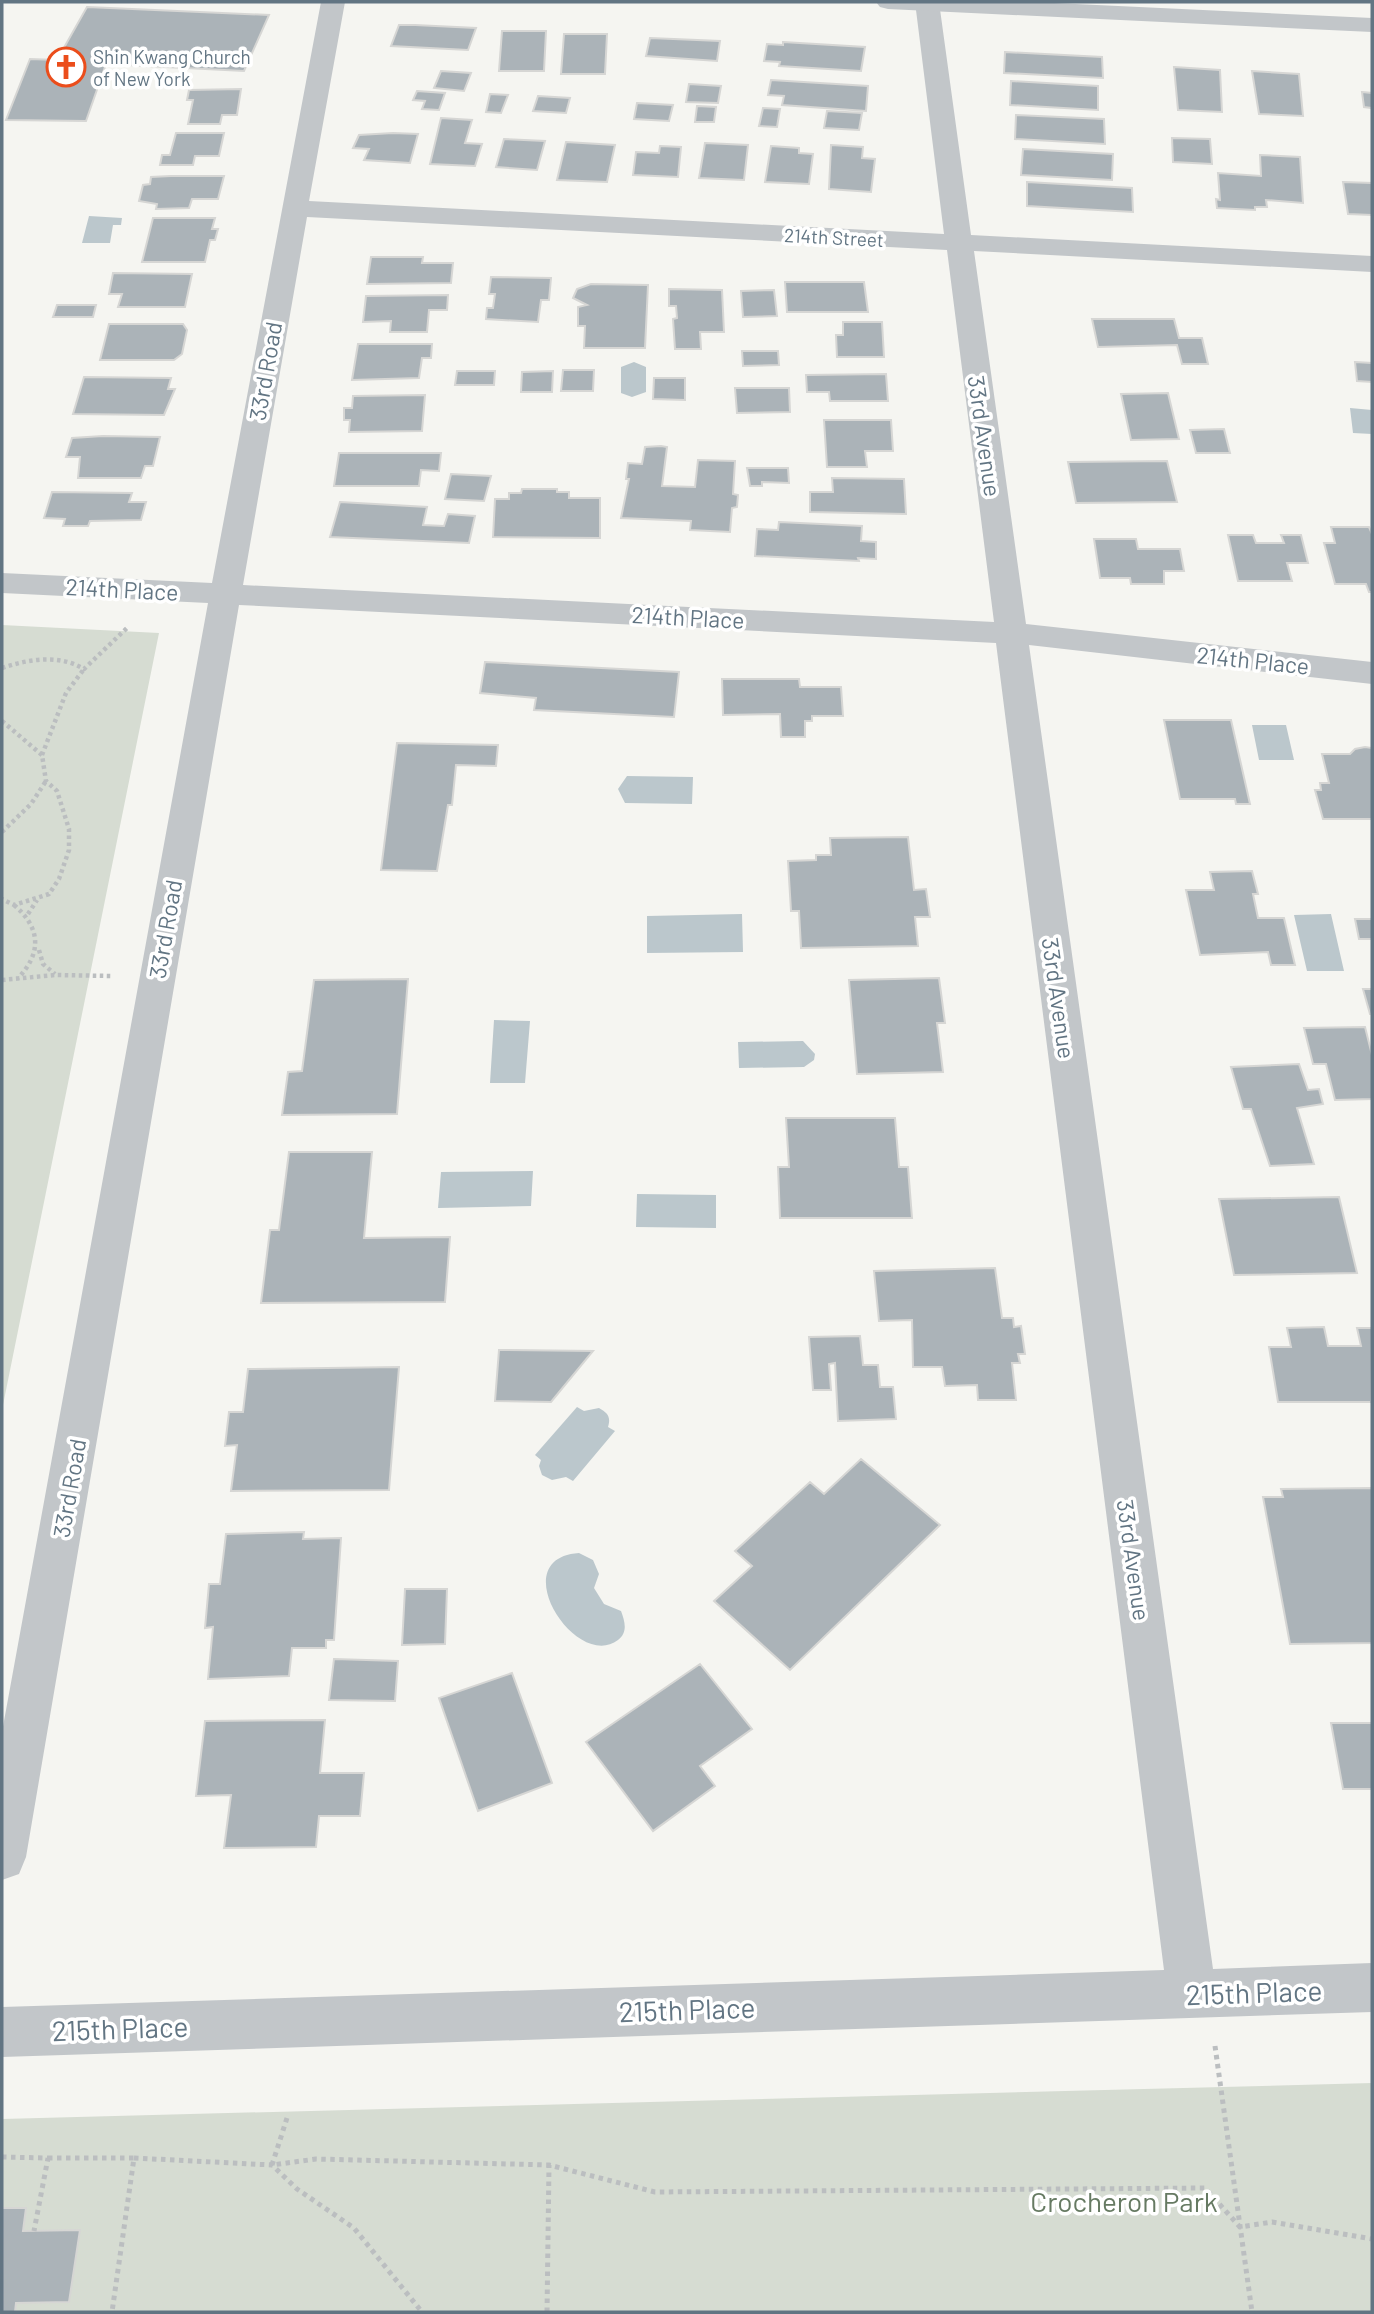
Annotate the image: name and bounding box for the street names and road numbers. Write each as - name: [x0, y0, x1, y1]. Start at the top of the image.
- street label: 214th Street: [784, 223, 884, 251]
- street label: 33rd Road: [243, 319, 287, 423]
- street label: 33rd Avenue: [963, 374, 1007, 498]
- street label: 214th Place: [65, 572, 179, 606]
- street label: 214th Place: [631, 600, 745, 634]
- street label: 214th Place: [1195, 640, 1311, 680]
- street label: 33rd Road: [143, 877, 187, 981]
- street label: 33rd Avenue: [1037, 936, 1081, 1060]
- street label: 33rd Road: [47, 1436, 91, 1540]
- street label: 33rd Avenue: [1112, 1498, 1156, 1622]
- street label: 215th Place: [1185, 1973, 1323, 2011]
- street label: 215th Place: [618, 1990, 756, 2028]
- street label: 215th Place: [51, 2009, 189, 2047]

